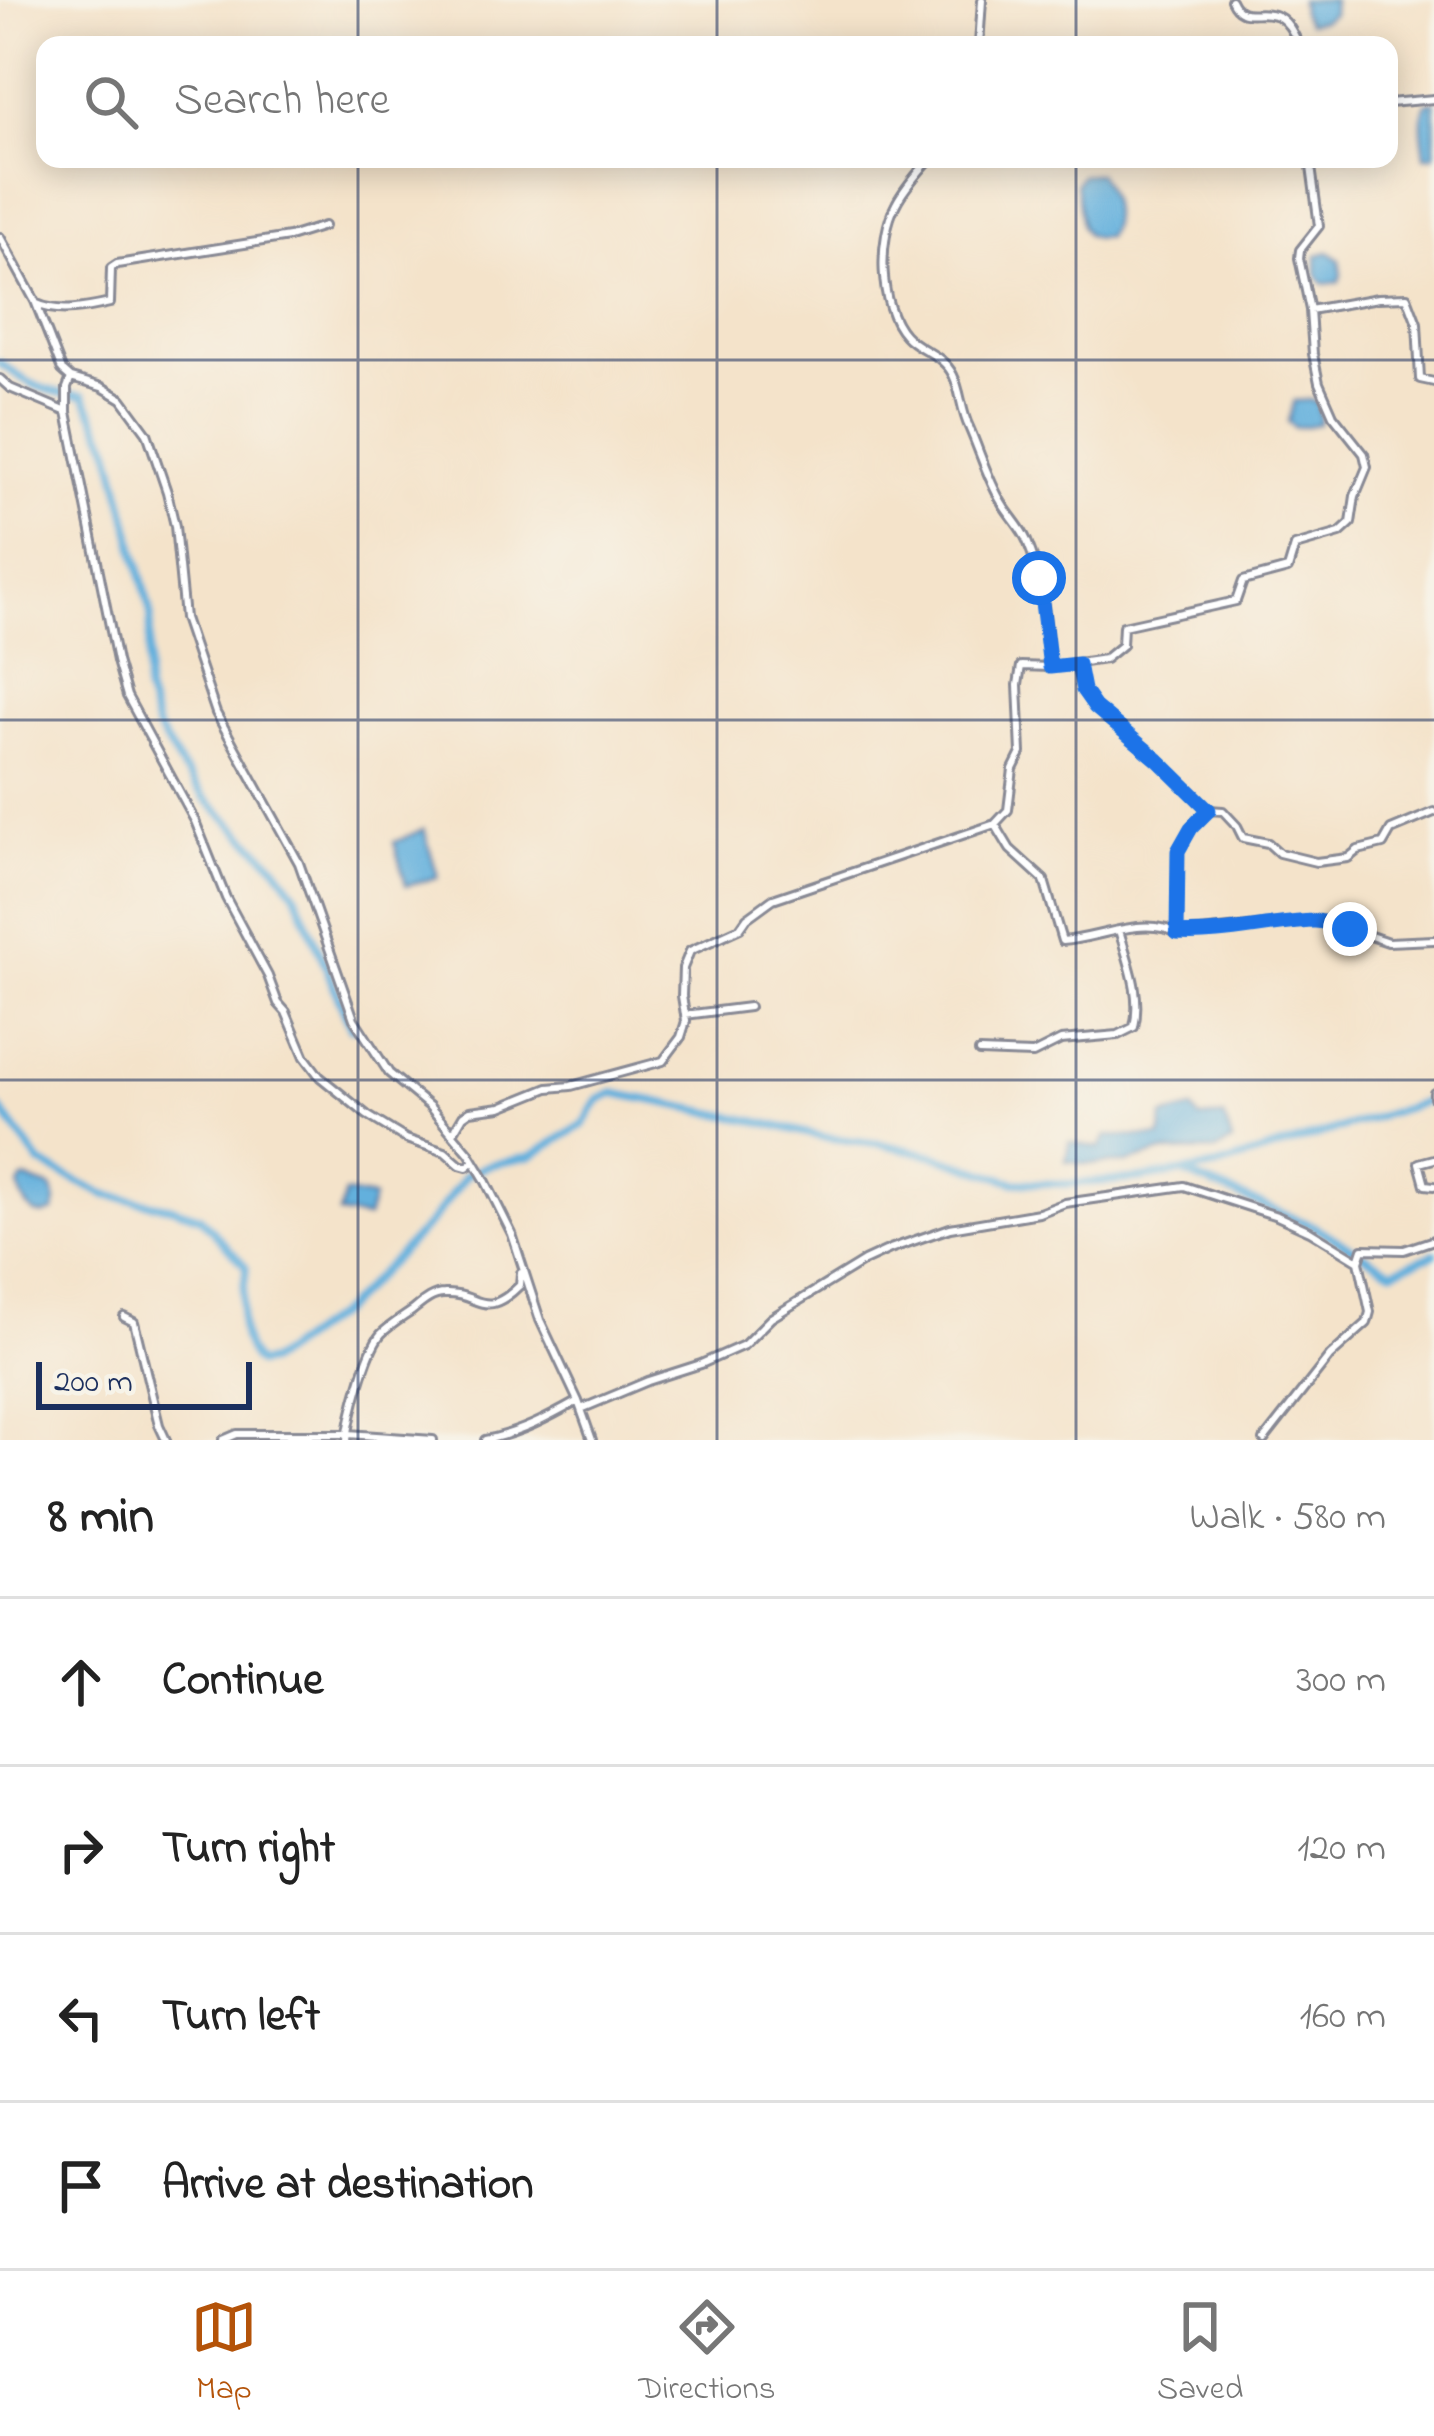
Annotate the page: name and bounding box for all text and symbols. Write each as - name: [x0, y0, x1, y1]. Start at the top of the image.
- search box: [36, 36, 1398, 168]
- icon: search: [78, 69, 144, 135]
- text: Search here: [174, 69, 390, 135]
- route start: [1012, 551, 1066, 605]
- route end: [1323, 902, 1377, 956]
- scale bar: [36, 1356, 252, 1409]
- text: 200 m: [54, 1359, 133, 1407]
- text: 8 min: [48, 1481, 154, 1556]
- text: Walk · 580 m: [1189, 1490, 1386, 1547]
- icon: ahead: [48, 1649, 114, 1715]
- text: Continue: [162, 1649, 323, 1715]
- text: 300 m: [1296, 1653, 1386, 1710]
- icon: right: [48, 1817, 114, 1883]
- text: Turn right: [162, 1817, 335, 1883]
- text: 120 m: [1297, 1821, 1386, 1878]
- icon: left: [48, 1985, 114, 2051]
- text: Turn left: [162, 1985, 320, 2051]
- text: 160 m: [1300, 1989, 1386, 2046]
- icon: arrive: [48, 2153, 114, 2219]
- text: Arrive at destination: [162, 2153, 533, 2219]
- tab: Map: [191, 2294, 257, 2414]
- tab: Directions: [638, 2294, 776, 2414]
- tab: Saved: [1157, 2294, 1243, 2414]

